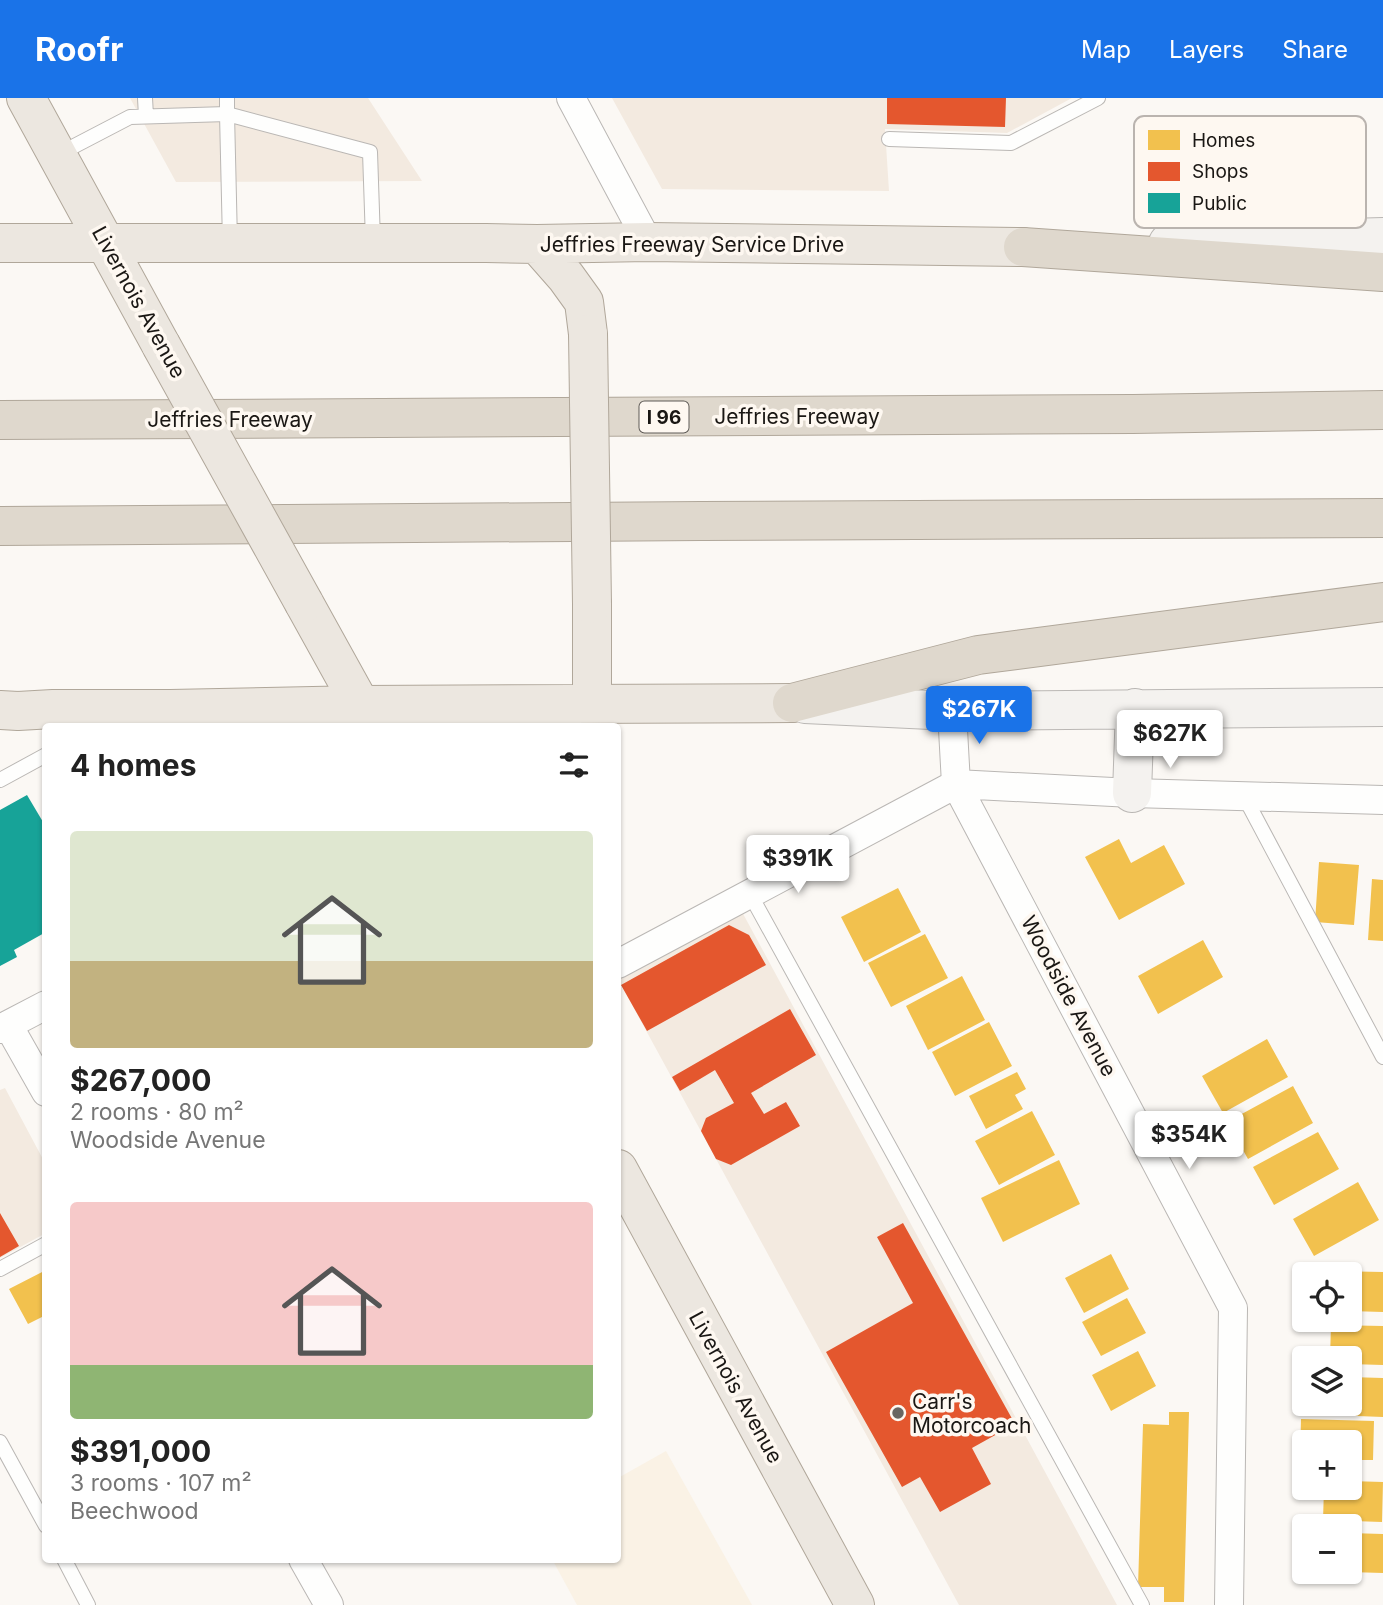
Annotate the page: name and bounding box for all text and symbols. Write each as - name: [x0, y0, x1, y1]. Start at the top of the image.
- text: Roofr: [35, 29, 123, 69]
- text: Map: [1081, 35, 1131, 64]
- text: Layers: [1169, 35, 1244, 64]
- text: Share: [1282, 35, 1348, 64]
- legend: [1134, 116, 1366, 228]
- text: Homes: [1192, 129, 1255, 152]
- text: Shops: [1192, 160, 1248, 183]
- text: Public: [1192, 192, 1247, 215]
- street label: Livernois Avenue: [87, 222, 191, 382]
- street label: Jeffries Freeway Service Drive: [540, 232, 844, 257]
- road number: I 96: [640, 402, 688, 432]
- street label: Jeffries Freeway: [714, 404, 880, 429]
- street label: Jeffries Freeway: [147, 407, 313, 432]
- pin: $267K: [930, 686, 1028, 746]
- text: $267K: [942, 695, 1016, 723]
- pin: $627K: [1121, 710, 1219, 770]
- text: $627K: [1133, 719, 1207, 747]
- icon: filters: [555, 746, 593, 784]
- text: 4 homes: [70, 747, 197, 783]
- pin: $391K: [749, 836, 847, 895]
- text: $391K: [762, 844, 834, 872]
- icon: home: [269, 877, 395, 1003]
- street label: Woodside Avenue: [1016, 911, 1122, 1081]
- text: $267,000: [70, 1062, 212, 1098]
- text: 2 rooms · 80 m²: [70, 1098, 244, 1126]
- pin: $354K: [1140, 1112, 1238, 1171]
- text: $354K: [1151, 1120, 1227, 1148]
- text: Woodside Avenue: [70, 1126, 266, 1154]
- icon: home: [269, 1248, 395, 1374]
- map controls: [1292, 1262, 1362, 1584]
- button: locate: [1292, 1262, 1362, 1332]
- street label: Livernois Avenue: [684, 1307, 788, 1467]
- button: layers: [1292, 1346, 1362, 1416]
- place label: Carr's Motorcoach: [912, 1389, 1031, 1438]
- marker: Carr's Motorcoach: [890, 1405, 906, 1421]
- button: +: [1292, 1430, 1362, 1500]
- text: $391,000: [70, 1433, 211, 1469]
- text: 3 rooms · 107 m²: [70, 1469, 252, 1497]
- text: Beechwood: [70, 1497, 199, 1525]
- button: −: [1292, 1514, 1362, 1584]

